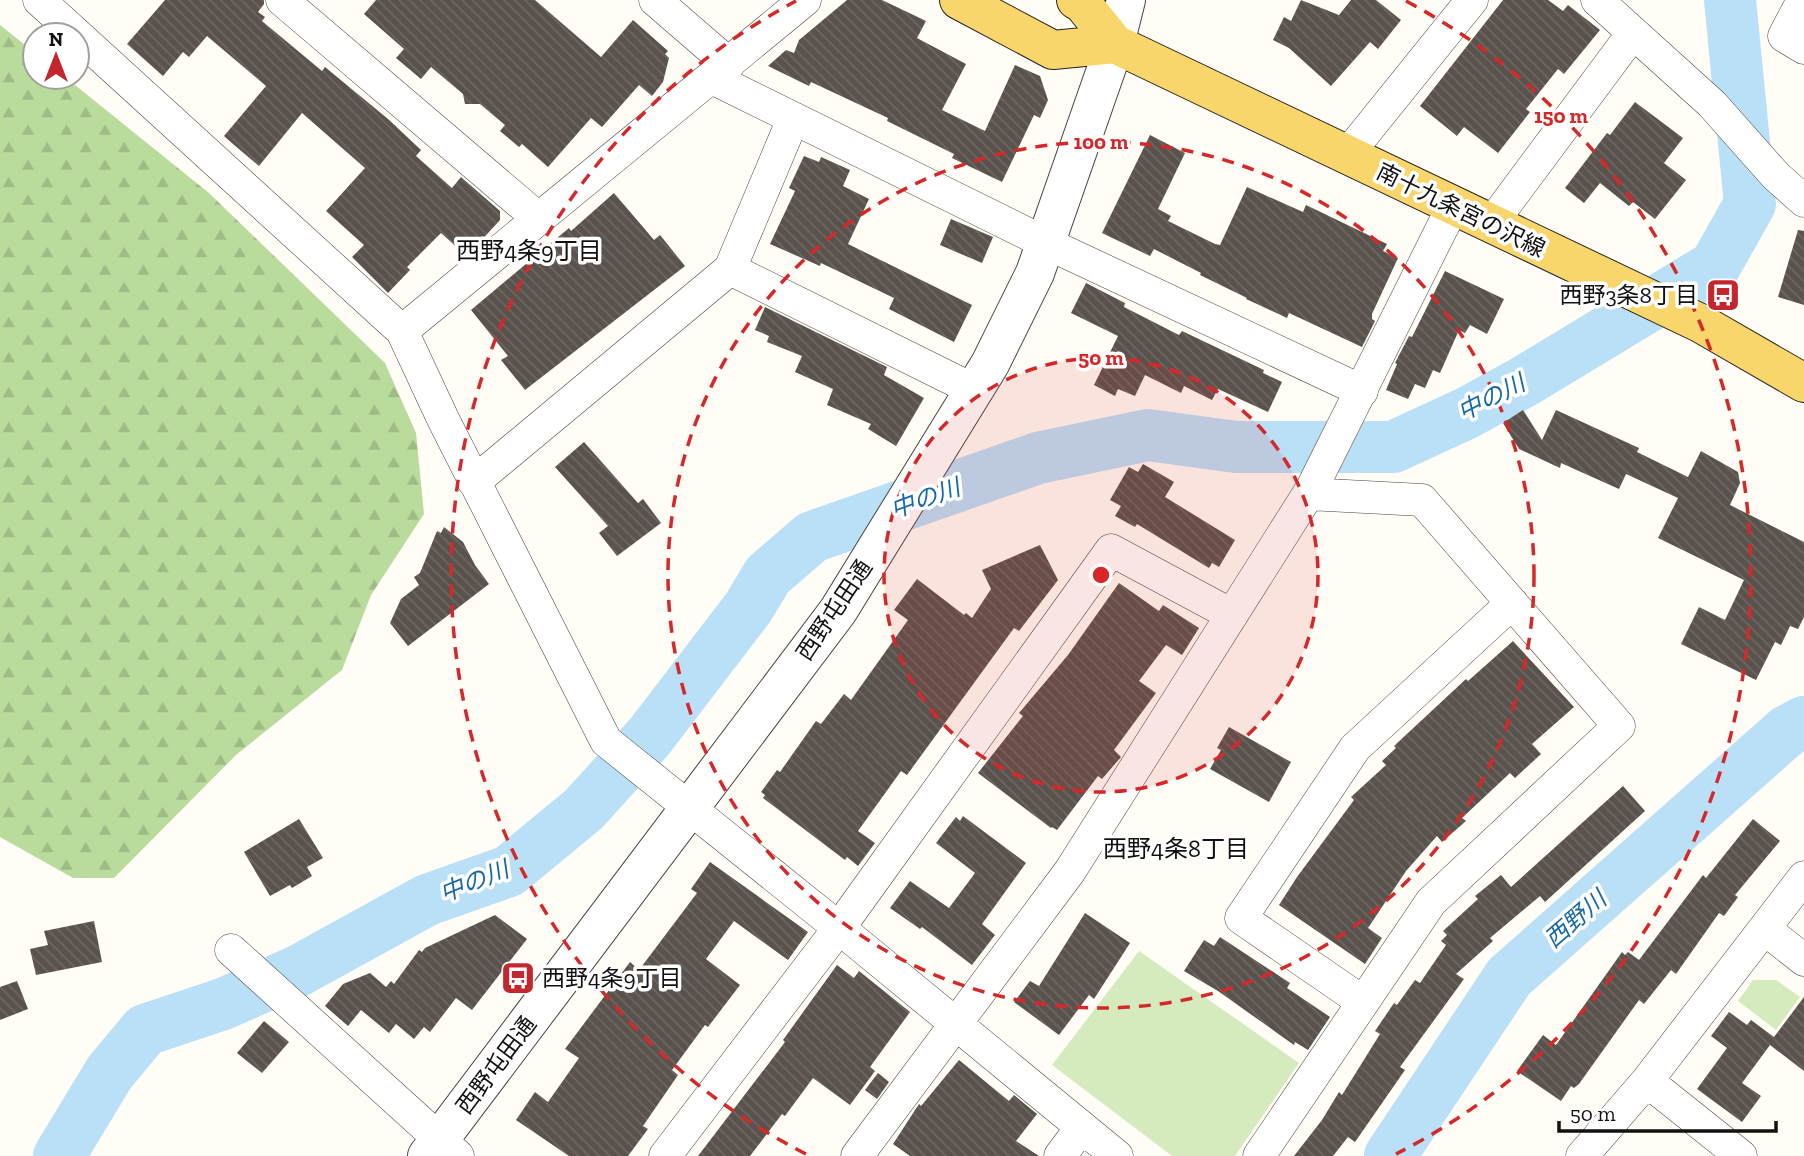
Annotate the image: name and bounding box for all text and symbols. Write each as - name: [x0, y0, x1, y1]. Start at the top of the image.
- north arrow: [21, 21, 91, 91]
- text: N: [49, 28, 63, 51]
- text: 150 m: [1534, 103, 1589, 128]
- text: 100 m: [1074, 129, 1129, 154]
- street label: 南十九条宮の沢線: [1372, 157, 1550, 263]
- district label: 西野4条9丁目: [456, 236, 602, 265]
- bus stop icon: 西野3条8丁目: [1704, 276, 1742, 314]
- place label: 西野3条8丁目: [1559, 281, 1698, 309]
- text: 50 m: [1078, 345, 1124, 370]
- water label: 中の川: [1452, 366, 1532, 426]
- water label: 中の川: [886, 471, 967, 524]
- street label: 西野屯田通: [790, 555, 878, 665]
- centre of rings: [1089, 563, 1113, 587]
- district label: 西野4条8丁目: [1103, 834, 1249, 863]
- water label: 中の川: [435, 853, 516, 908]
- water label: 西野川: [1538, 882, 1614, 954]
- bus stop icon: 西野4条9丁目: [499, 959, 537, 997]
- place label: 西野4条9丁目: [542, 964, 682, 992]
- street label: 西野屯田通: [450, 1011, 542, 1119]
- scale bar: [1559, 1090, 1776, 1134]
- text: 50 m: [1570, 1101, 1616, 1126]

